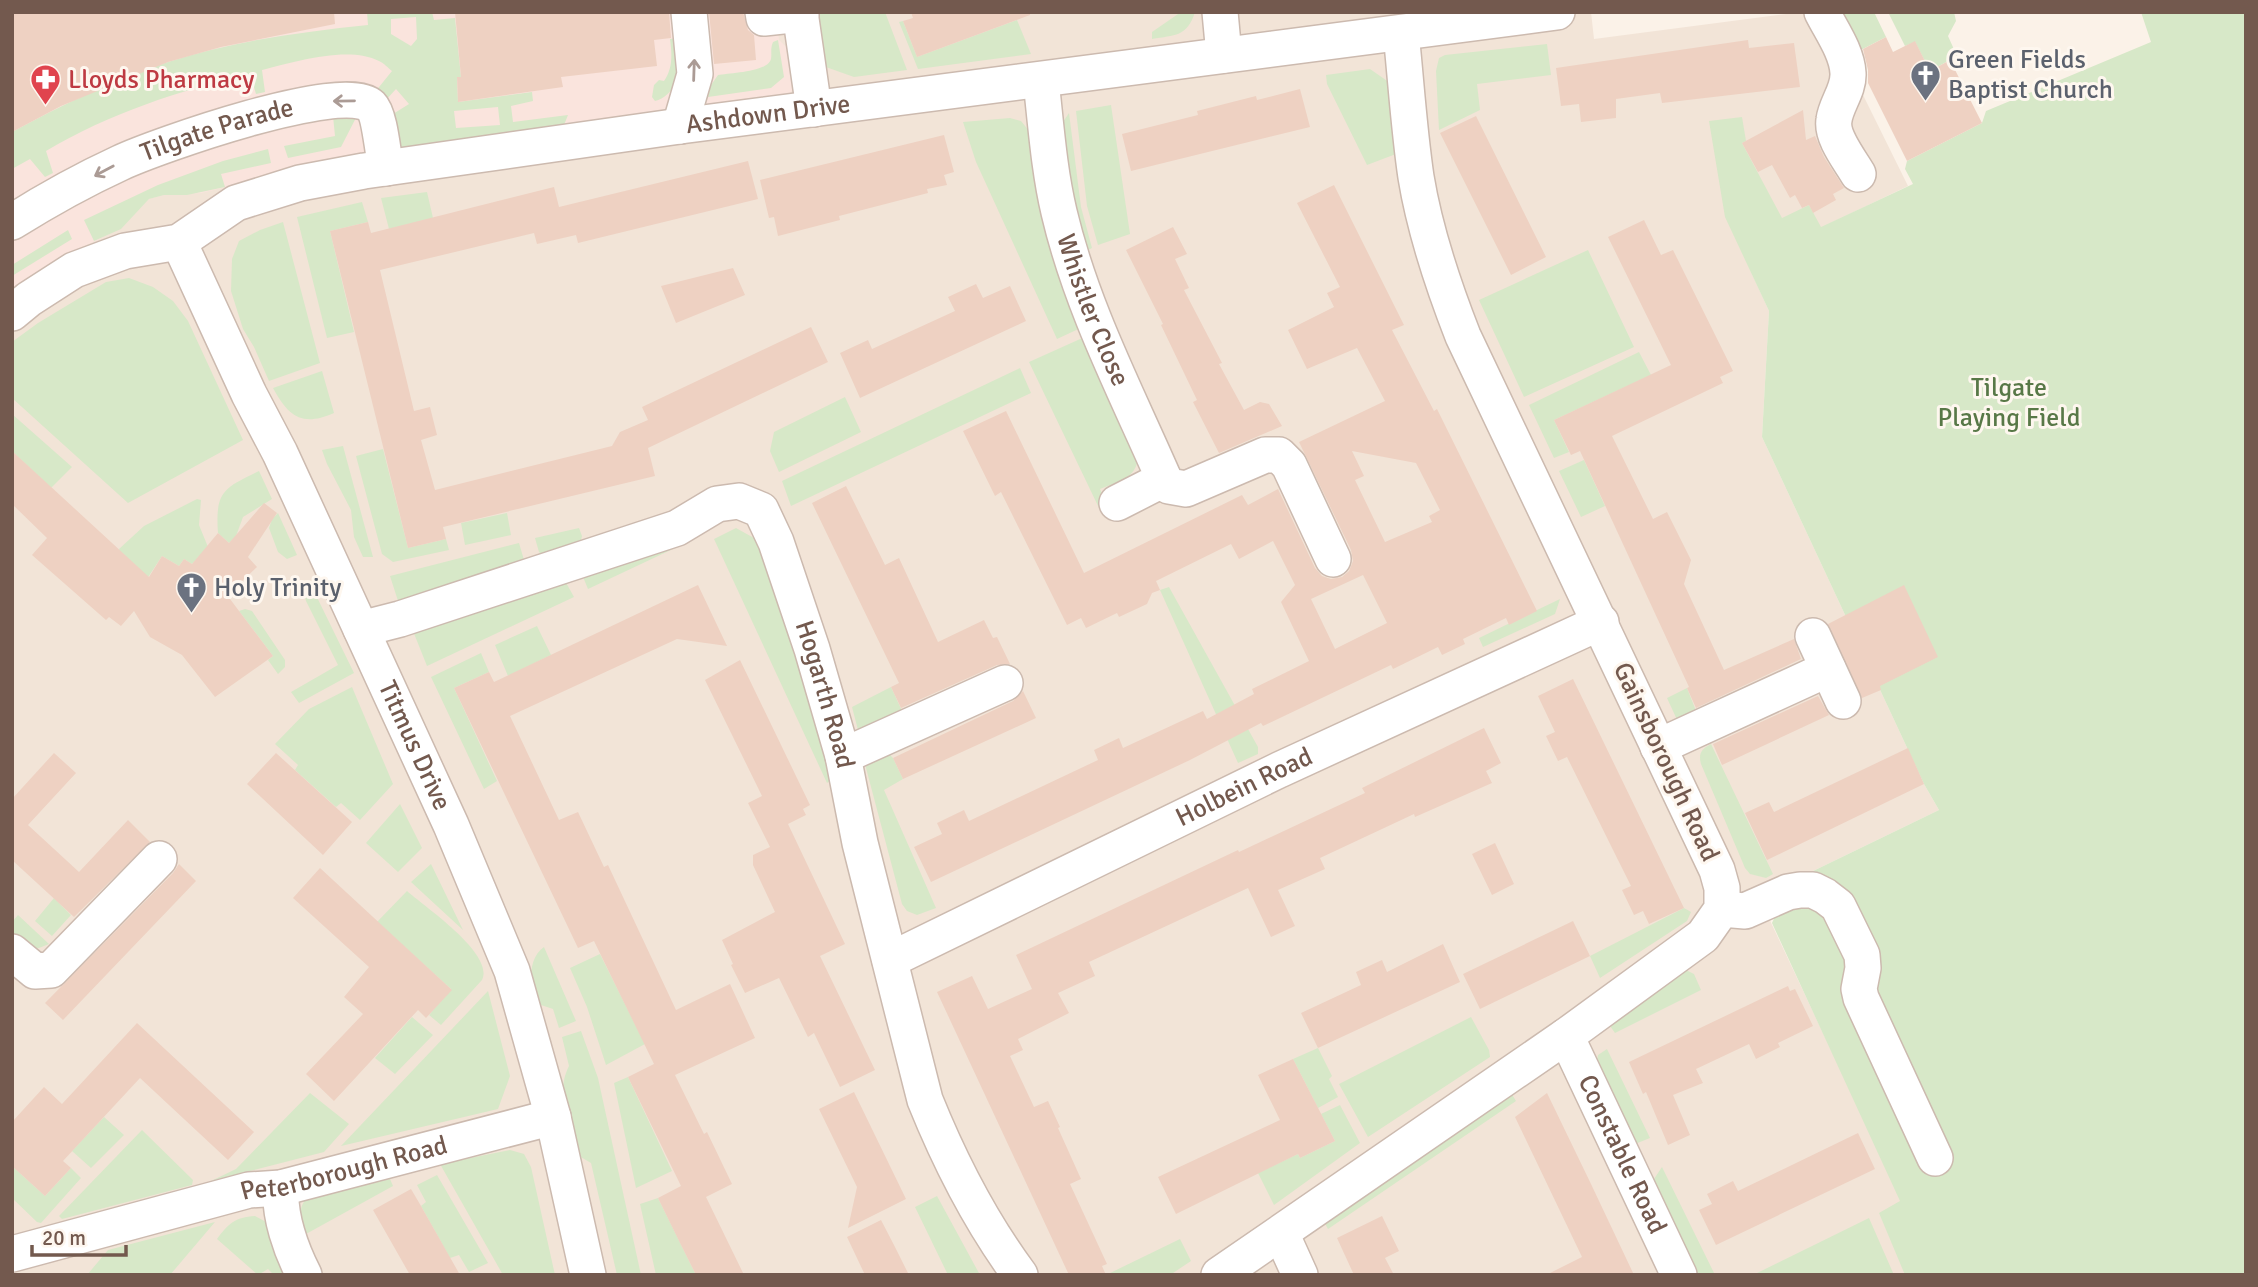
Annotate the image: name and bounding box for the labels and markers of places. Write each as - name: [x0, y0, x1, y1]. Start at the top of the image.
- place label: Green Fields Baptist Church: [1948, 44, 2113, 106]
- church icon: Green Fields Baptist Church: [1908, 58, 1942, 102]
- pharmacy icon: Lloyds Pharmacy: [28, 63, 62, 107]
- place label: Lloyds Pharmacy: [68, 64, 255, 96]
- church icon: Holy Trinity: [174, 571, 208, 615]
- place label: Holy Trinity: [214, 572, 341, 604]

